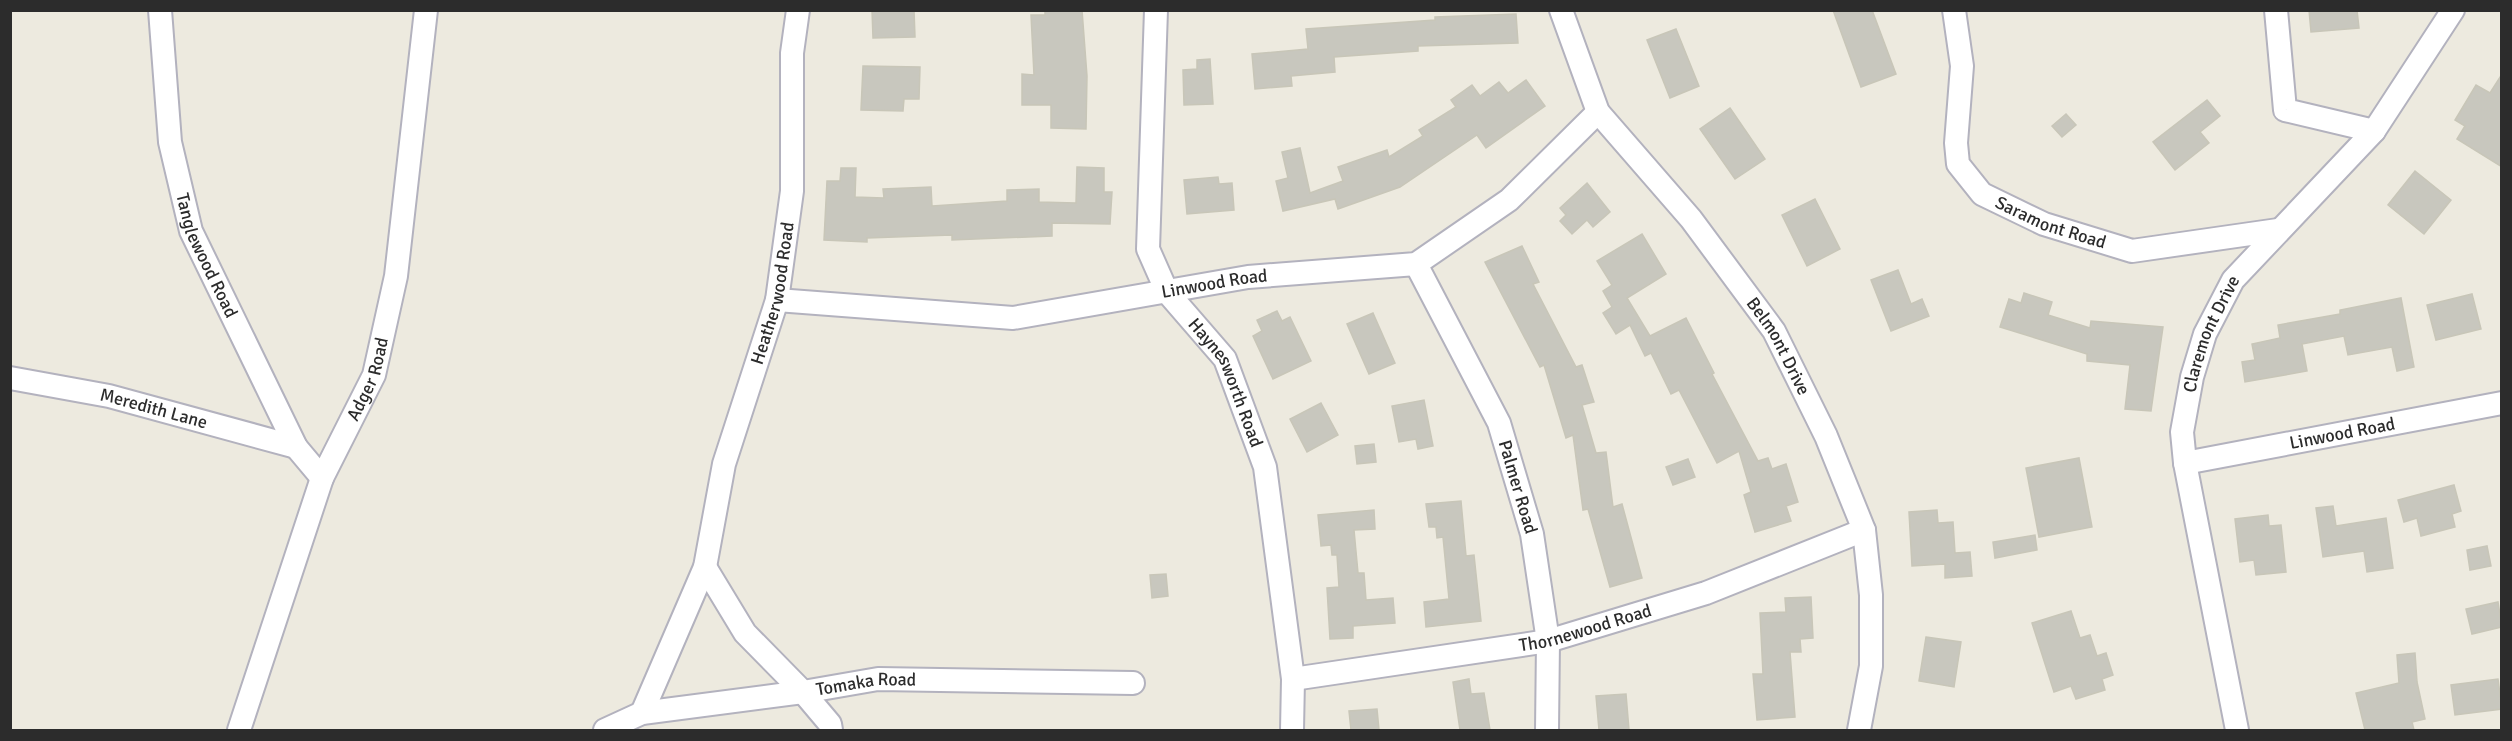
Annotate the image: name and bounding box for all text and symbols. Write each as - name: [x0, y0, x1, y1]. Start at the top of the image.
- street label: Tanglewood Road: [171, 191, 242, 321]
- street label: Saramont Road: [1992, 191, 2109, 253]
- street label: Heatherwood Road: [746, 220, 799, 367]
- street label: Linwood Road: [1160, 265, 1268, 303]
- street label: Claremont Drive: [2178, 272, 2244, 394]
- street label: Belmont Drive: [1742, 293, 1815, 399]
- street label: Haynesworth Road: [1183, 313, 1268, 450]
- street label: Adger Road: [342, 335, 393, 424]
- street label: Meredith Lane: [98, 384, 210, 433]
- street label: Linwood Road: [2288, 412, 2397, 454]
- street label: Palmer Road: [1494, 437, 1542, 536]
- street label: Thornewood Road: [1517, 599, 1654, 656]
- street label: Tomaka Road: [814, 668, 916, 701]

